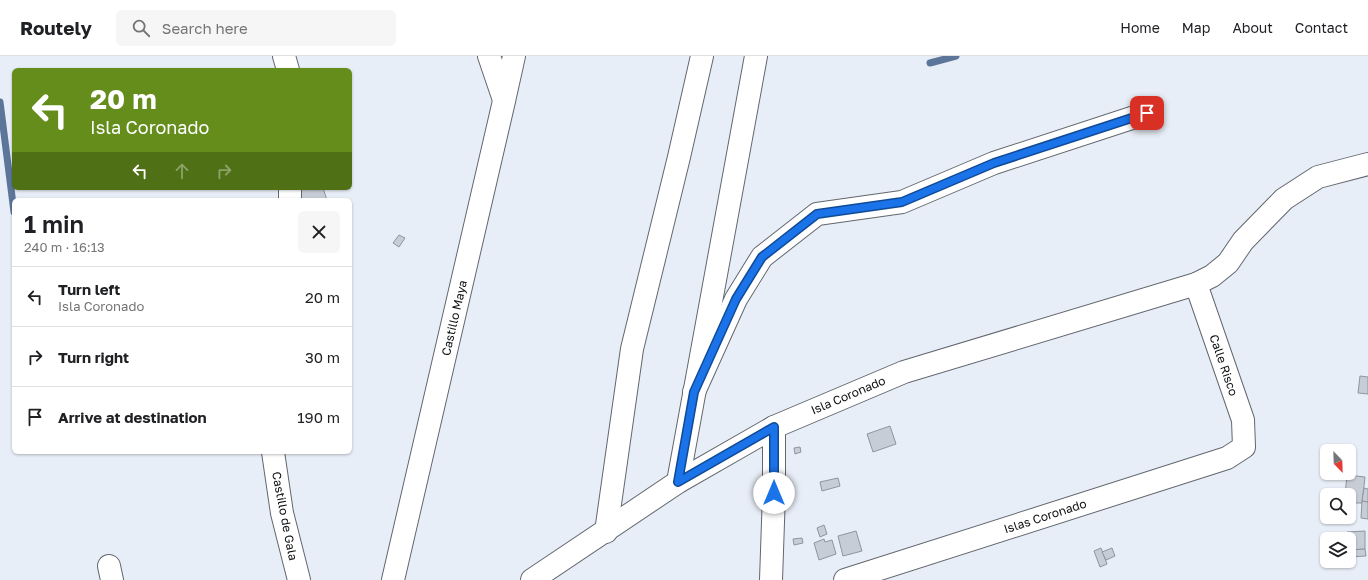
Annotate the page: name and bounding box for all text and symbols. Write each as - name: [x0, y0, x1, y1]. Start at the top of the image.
- search box: [116, 10, 396, 46]
- text: Routely: [20, 16, 92, 39]
- icon: search: [130, 17, 152, 39]
- text: Search here: [162, 19, 248, 37]
- text: Home: [1120, 19, 1160, 36]
- text: Map: [1182, 19, 1210, 36]
- text: About: [1232, 19, 1273, 36]
- text: Contact: [1295, 19, 1348, 36]
- text: 20 m: [90, 82, 157, 115]
- icon: left: [24, 84, 76, 136]
- pin: [1130, 96, 1164, 130]
- icon: arrive: [1136, 102, 1158, 124]
- text: Isla Coronado: [90, 116, 209, 138]
- icon: left: [129, 160, 151, 182]
- icon: ahead: [171, 160, 193, 182]
- icon: right: [213, 160, 235, 182]
- text: 1 min: [24, 209, 84, 238]
- button: close: [298, 211, 340, 253]
- text: 240 m · 16:13: [24, 239, 105, 255]
- street label: Castillo Maya: [438, 279, 470, 357]
- text: Turn left: [58, 280, 120, 298]
- icon: left: [24, 286, 46, 308]
- text: 20 m: [305, 288, 340, 306]
- text: Isla Coronado: [58, 298, 144, 314]
- street label: Calle Risco: [1207, 332, 1241, 398]
- icon: right: [24, 346, 46, 368]
- text: Turn right: [58, 348, 129, 366]
- text: 30 m: [305, 348, 340, 366]
- street label: Isla Coronado: [808, 373, 888, 417]
- icon: arrive: [24, 406, 46, 428]
- text: Arrive at destination: [58, 408, 207, 426]
- text: 190 m: [297, 408, 340, 426]
- north arrow: [1320, 444, 1356, 480]
- map controls: [1320, 444, 1356, 568]
- street label: Castillo de Gala: [269, 470, 301, 562]
- position arrow: [753, 472, 795, 514]
- button: search: [1320, 488, 1356, 524]
- street label: Islas Coronado: [1002, 496, 1088, 536]
- button: layers: [1320, 532, 1356, 568]

